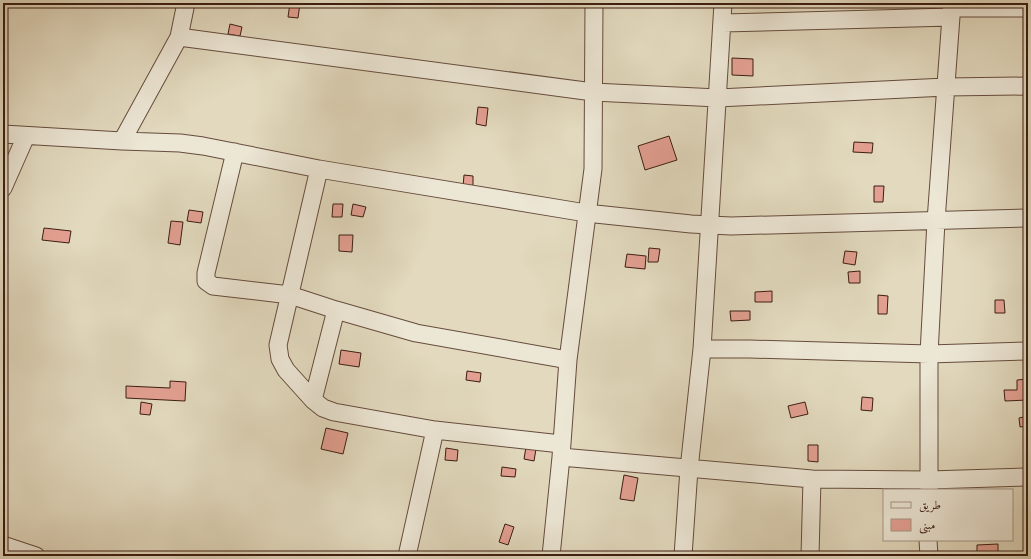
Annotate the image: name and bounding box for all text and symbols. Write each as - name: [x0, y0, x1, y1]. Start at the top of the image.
- legend: [883, 489, 1013, 541]
- text: طريق: [919, 498, 941, 513]
- text: مبنى: [919, 518, 935, 534]

